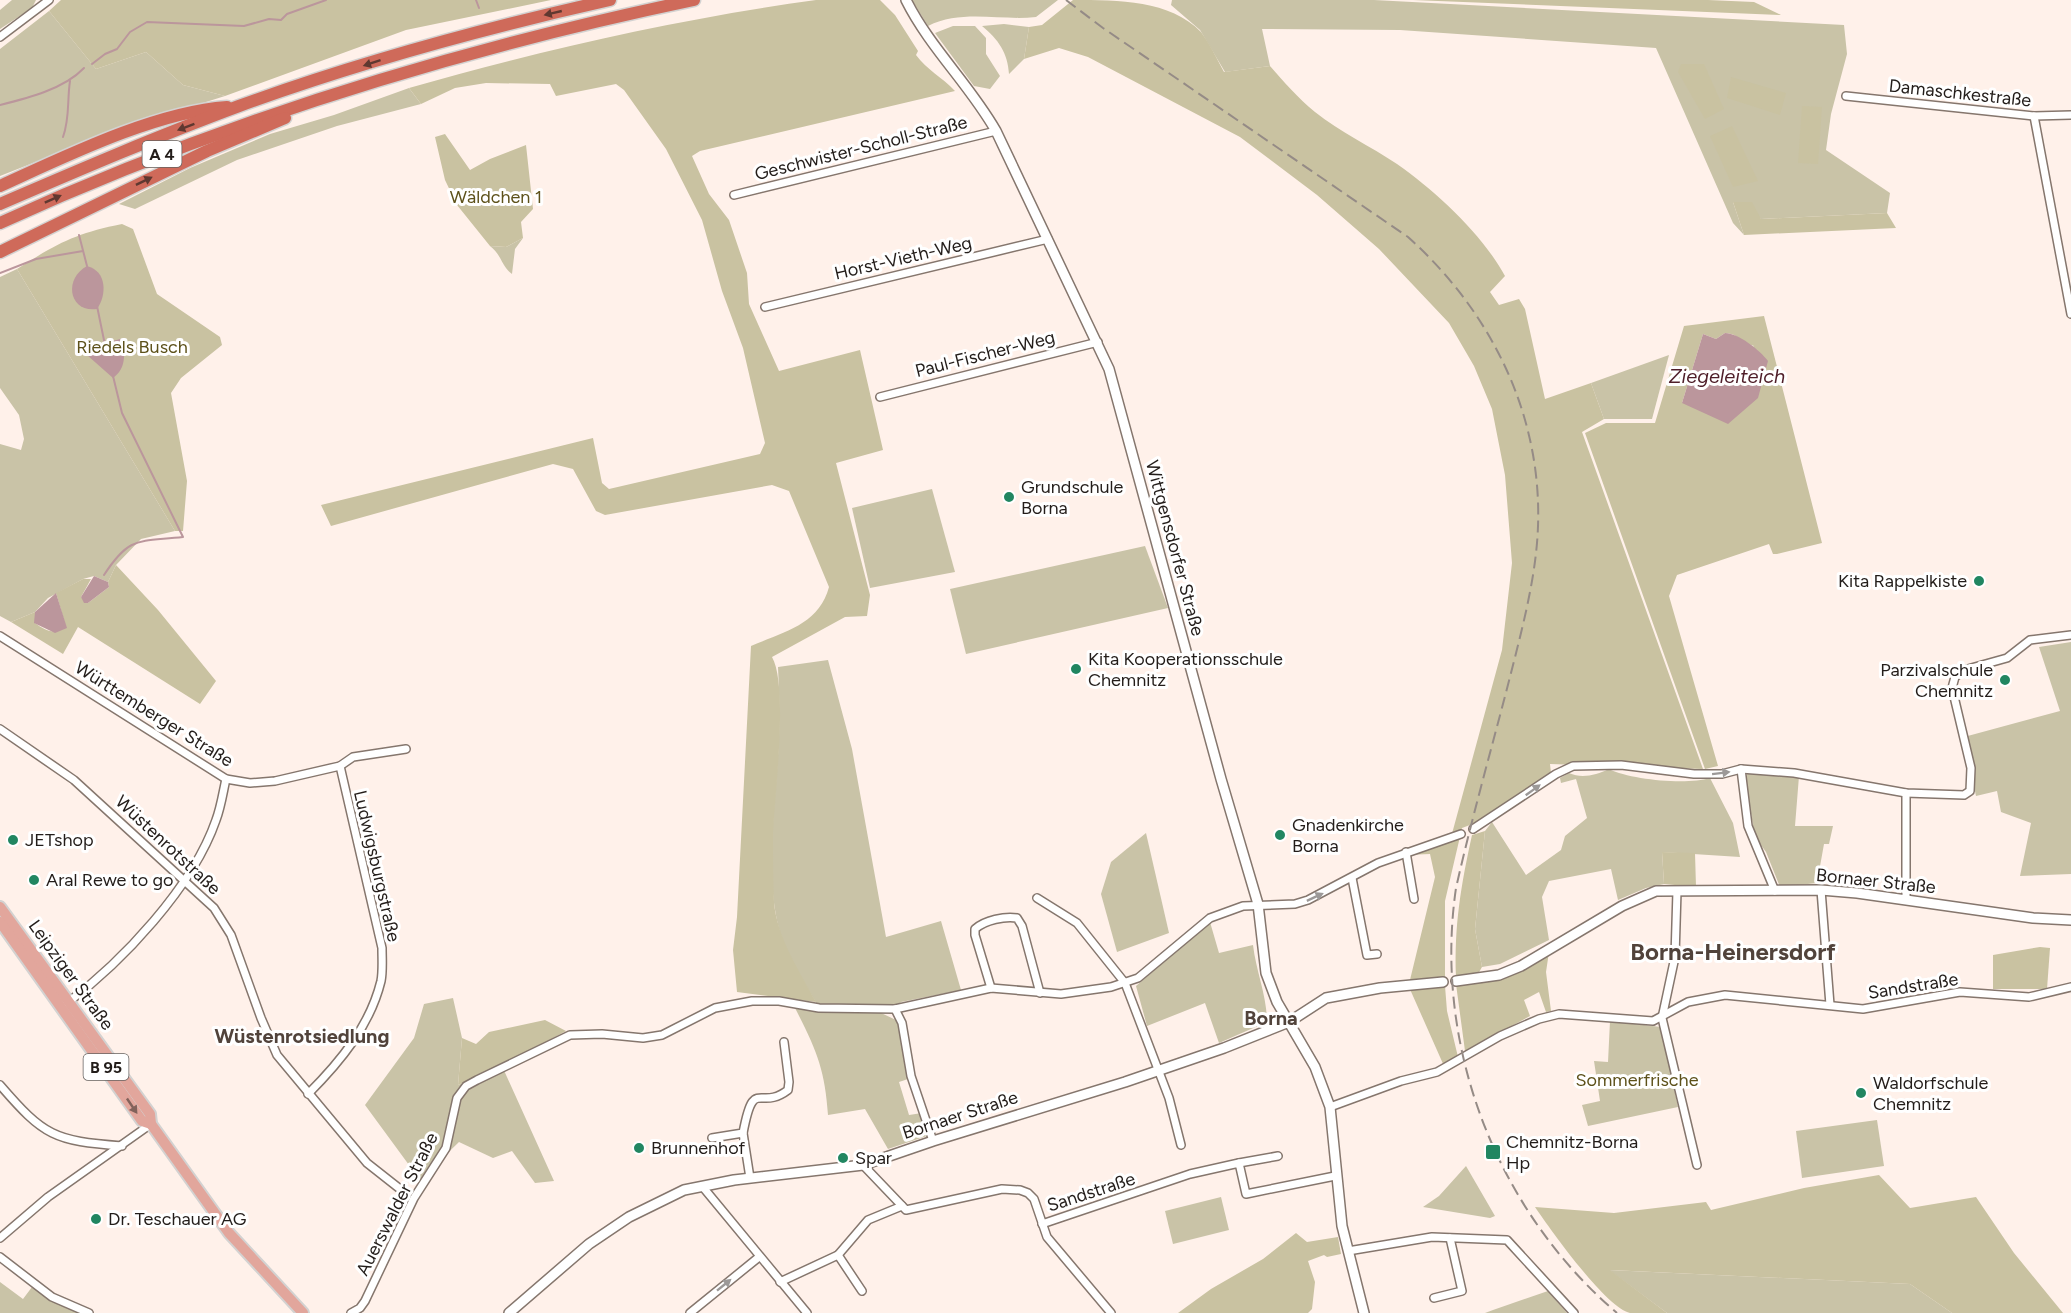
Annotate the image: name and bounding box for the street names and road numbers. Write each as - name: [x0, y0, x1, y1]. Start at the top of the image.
- street label: Damaschkestraße: [1888, 75, 2032, 111]
- street label: Geschwister-Scholl-Straße: [752, 111, 970, 185]
- road number: A 4: [142, 141, 182, 167]
- street label: Horst-Vieth-Weg: [832, 231, 974, 285]
- street label: Paul-Fischer-Weg: [913, 326, 1057, 382]
- street label: Wittgensdorfer Straße: [1141, 458, 1209, 638]
- street label: Württemberger Straße: [71, 656, 237, 772]
- street label: Ludwigsburgstraße: [349, 788, 405, 944]
- street label: Wüstenrotstraße: [111, 791, 225, 900]
- street label: Bornaer Straße: [1815, 864, 1937, 898]
- street label: Leipziger Straße: [24, 916, 119, 1035]
- street label: Sandstraße: [1866, 968, 1960, 1004]
- road number: B 95: [84, 1054, 128, 1080]
- street label: Bornaer Straße: [899, 1086, 1021, 1144]
- street label: Auerswalder Straße: [351, 1129, 443, 1279]
- street label: Sandstraße: [1044, 1167, 1138, 1217]

